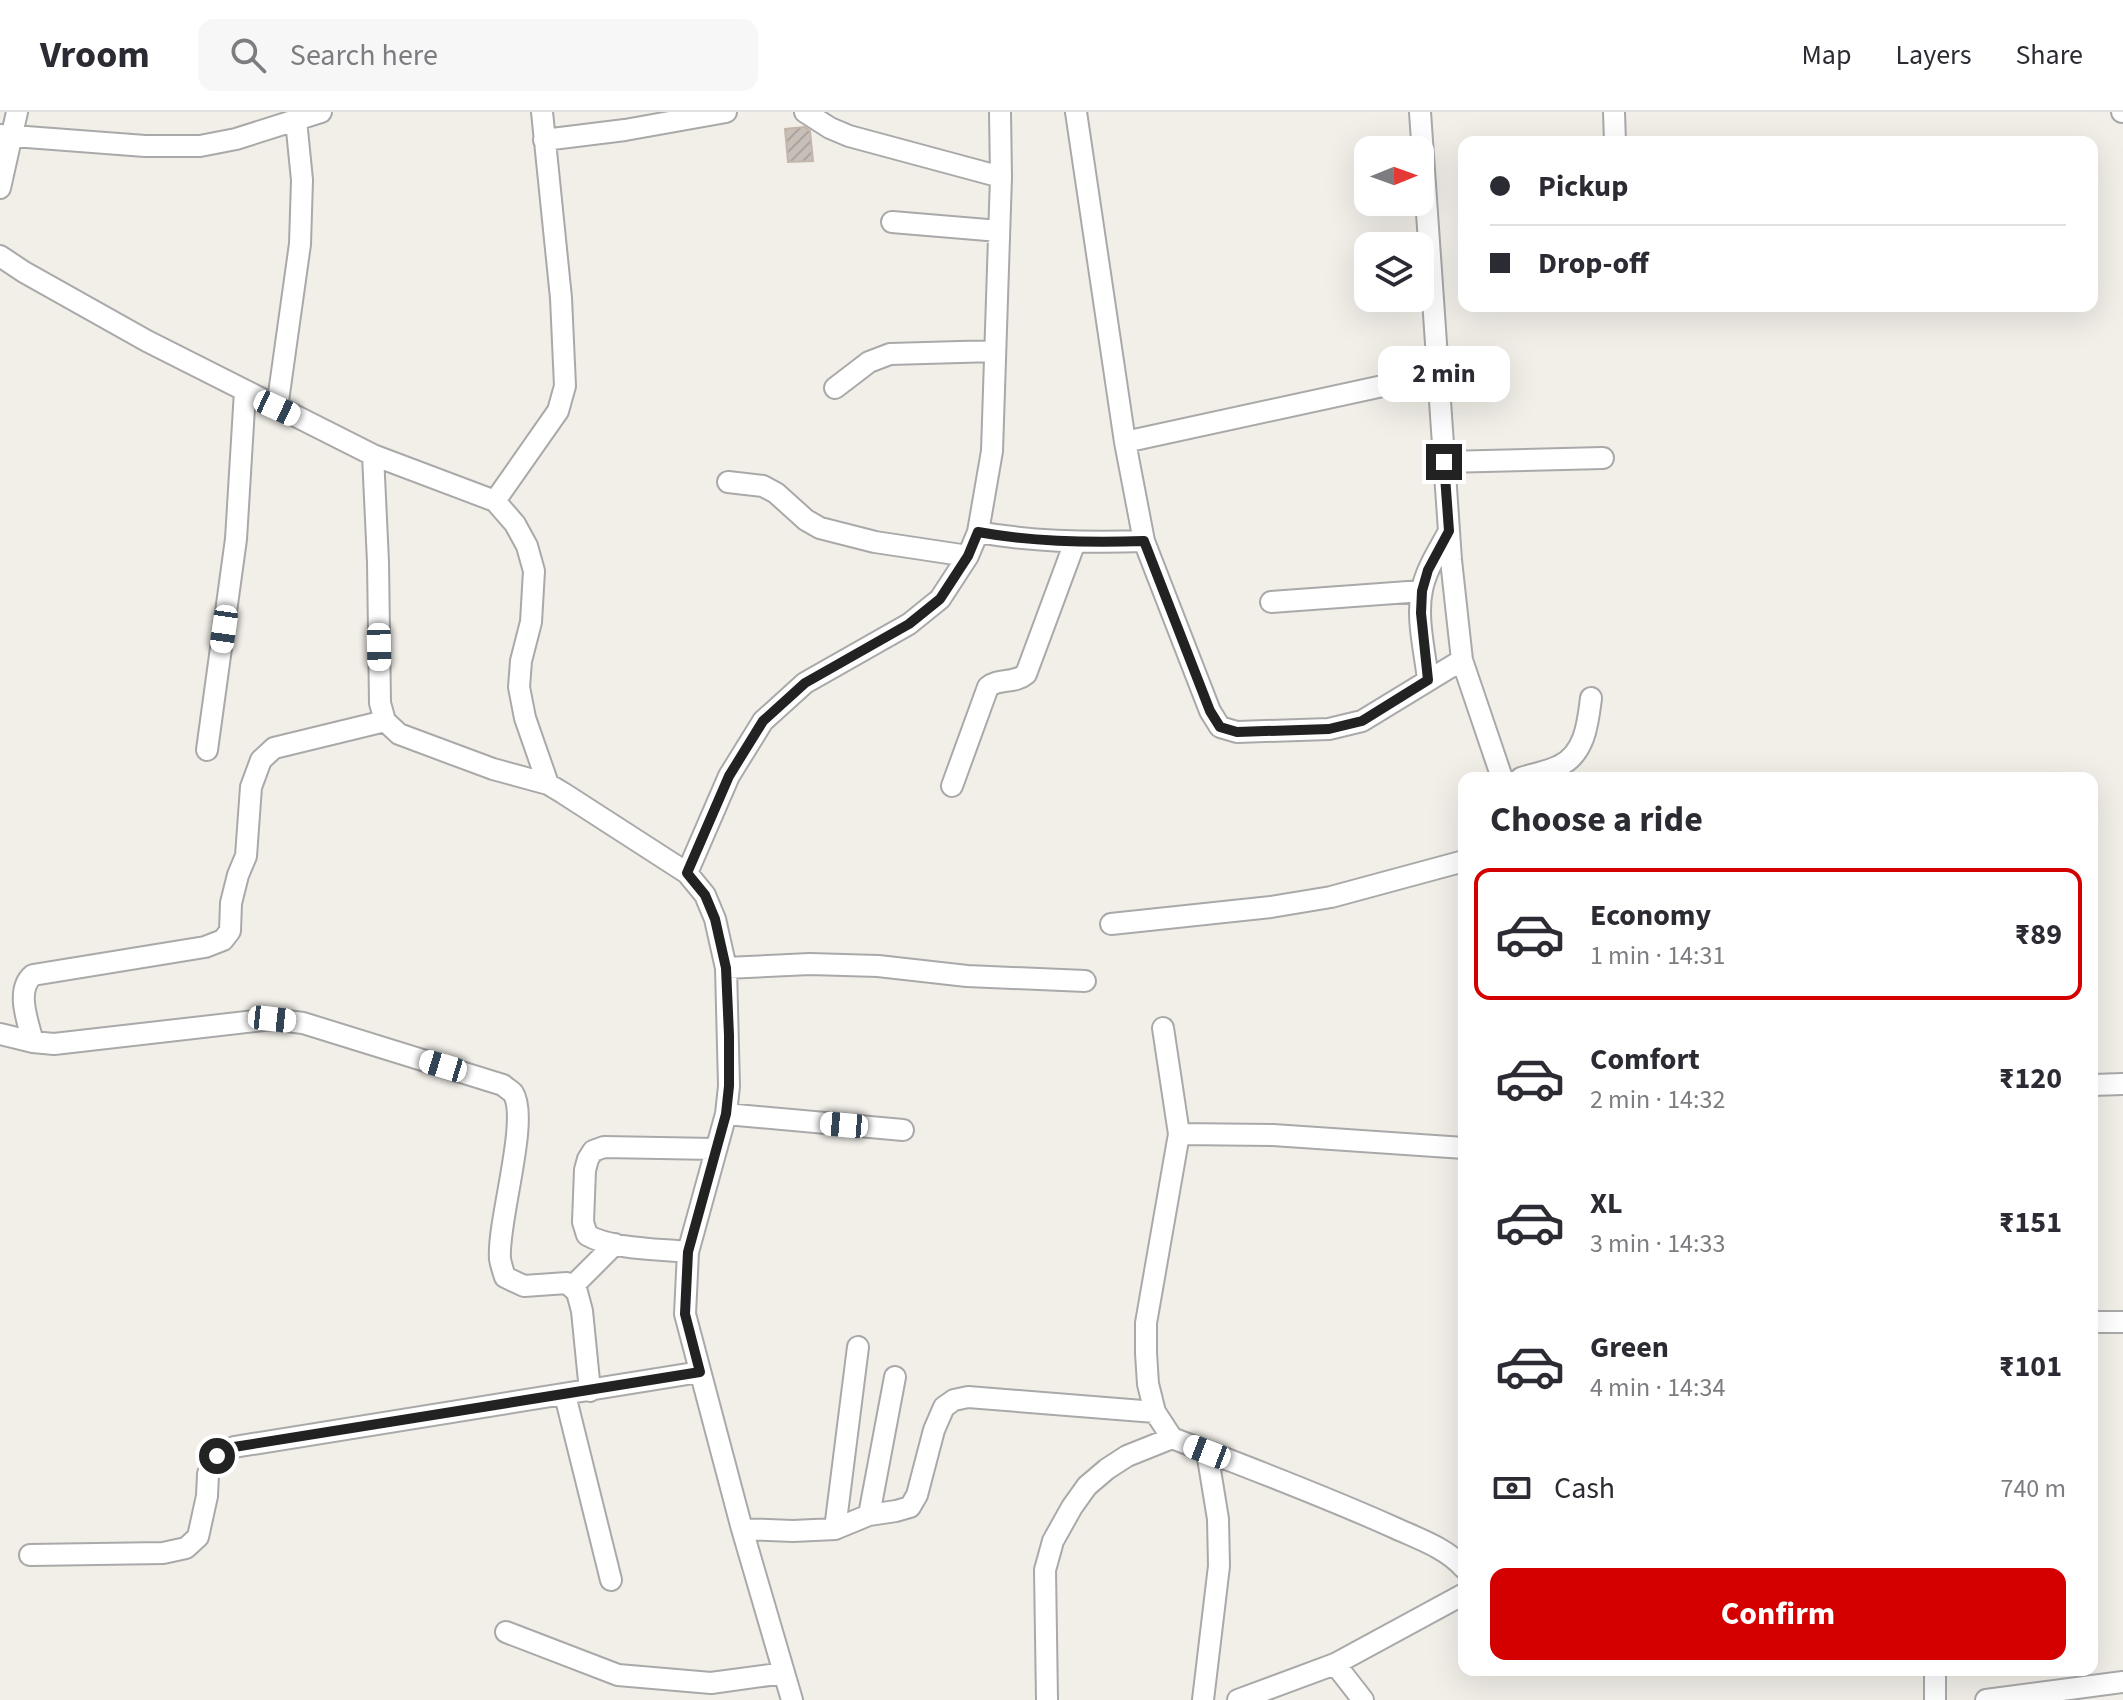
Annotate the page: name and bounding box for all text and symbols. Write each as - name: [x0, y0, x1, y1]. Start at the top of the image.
- search box: [198, 19, 758, 91]
- text: Vroom: [40, 28, 150, 82]
- icon: search: [226, 33, 270, 77]
- text: Search here: [290, 34, 438, 77]
- text: Map: [1801, 35, 1851, 75]
- text: Layers: [1895, 35, 1971, 75]
- text: Share: [2015, 35, 2083, 75]
- north arrow: [1354, 136, 1434, 216]
- map controls: [1354, 136, 1434, 312]
- text: Pickup: [1538, 165, 1628, 208]
- button: layers: [1354, 232, 1434, 312]
- text: Drop-off: [1538, 242, 1649, 285]
- callout: 2 min: [1378, 346, 1510, 402]
- text: 2 min: [1412, 355, 1476, 392]
- car: [250, 387, 304, 429]
- route end: [1426, 444, 1462, 480]
- car: [209, 604, 239, 654]
- car: [367, 623, 391, 671]
- text: Choose a ride: [1490, 794, 1703, 845]
- text: Economy: [1590, 894, 1711, 937]
- icon: car: [1494, 898, 1566, 970]
- text: ₹89: [2014, 913, 2062, 956]
- text: 1 min · 14:31: [1590, 937, 1725, 974]
- car: [247, 1005, 297, 1033]
- text: Comfort: [1590, 1038, 1700, 1081]
- icon: car: [1494, 1042, 1566, 1114]
- car: [417, 1048, 469, 1084]
- text: ₹120: [1999, 1057, 2062, 1100]
- text: 2 min · 14:32: [1590, 1081, 1725, 1118]
- car: [819, 1111, 869, 1139]
- text: XL: [1590, 1182, 1623, 1225]
- icon: car: [1494, 1186, 1566, 1258]
- text: ₹151: [1999, 1201, 2062, 1244]
- text: 3 min · 14:33: [1590, 1225, 1725, 1262]
- text: Green: [1590, 1326, 1669, 1369]
- icon: car: [1494, 1330, 1566, 1402]
- text: ₹101: [1999, 1345, 2062, 1388]
- text: 4 min · 14:34: [1590, 1369, 1725, 1406]
- car: [1180, 1432, 1234, 1472]
- route start: [199, 1438, 235, 1474]
- icon: cash: [1490, 1466, 1534, 1510]
- text: Cash: [1554, 1467, 1615, 1510]
- text: 740 m: [2000, 1470, 2066, 1507]
- button: Confirm: [1490, 1568, 2066, 1660]

